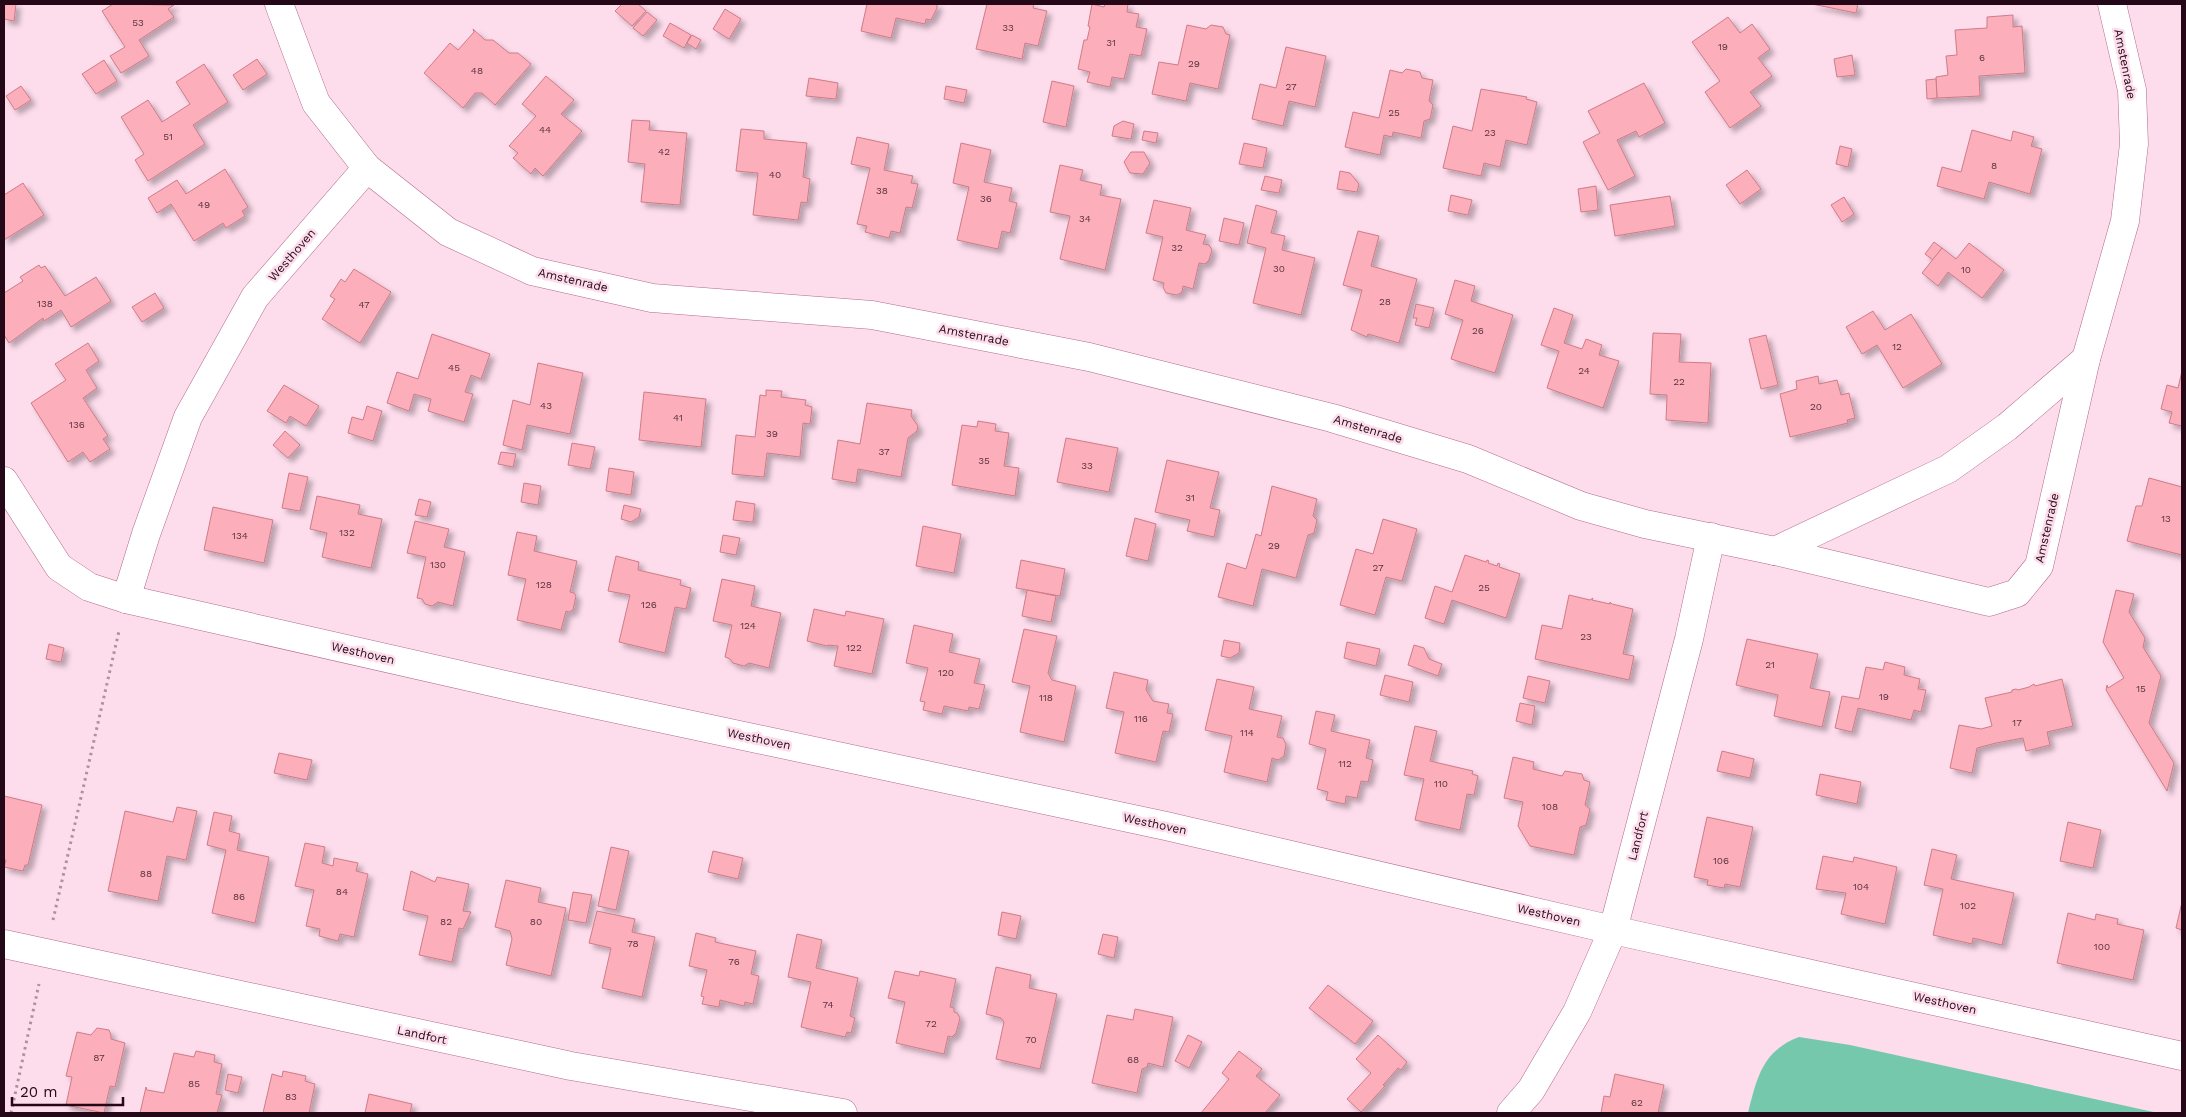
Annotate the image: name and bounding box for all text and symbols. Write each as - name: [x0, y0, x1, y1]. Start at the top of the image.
- house number: 53: [132, 17, 144, 28]
- house number: 33: [1002, 22, 1014, 33]
- street label: Amstenrade: [2111, 28, 2139, 100]
- house number: 31: [1106, 37, 1116, 48]
- house number: 19: [1718, 41, 1728, 52]
- house number: 6: [1979, 52, 1985, 63]
- house number: 29: [1188, 58, 1200, 69]
- house number: 48: [471, 65, 483, 76]
- house number: 27: [1285, 81, 1297, 92]
- house number: 25: [1388, 107, 1400, 118]
- house number: 44: [539, 124, 551, 135]
- house number: 23: [1484, 127, 1496, 138]
- house number: 51: [163, 131, 173, 142]
- house number: 42: [658, 146, 670, 157]
- house number: 8: [1991, 160, 1997, 171]
- house number: 40: [769, 169, 781, 180]
- house number: 38: [876, 185, 888, 196]
- house number: 36: [980, 193, 992, 204]
- house number: 49: [198, 199, 210, 210]
- house number: 34: [1079, 213, 1091, 224]
- street label: Westhoven: [266, 226, 318, 284]
- house number: 32: [1171, 242, 1183, 253]
- house number: 30: [1273, 263, 1285, 274]
- house number: 10: [1961, 264, 1971, 275]
- street label: Amstenrade: [537, 265, 609, 295]
- house number: 28: [1379, 296, 1391, 307]
- house number: 138: [37, 298, 53, 309]
- house number: 47: [358, 299, 370, 310]
- street label: Amstenrade: [938, 321, 1010, 349]
- house number: 26: [1472, 325, 1484, 336]
- house number: 12: [1892, 341, 1902, 352]
- house number: 45: [448, 362, 460, 373]
- house number: 24: [1578, 365, 1590, 376]
- house number: 22: [1673, 376, 1685, 387]
- house number: 43: [540, 400, 552, 411]
- house number: 20: [1810, 401, 1822, 412]
- house number: 41: [673, 412, 683, 423]
- street label: Amstenrade: [1332, 412, 1404, 446]
- house number: 136: [69, 419, 85, 430]
- house number: 39: [766, 428, 778, 439]
- house number: 37: [878, 446, 890, 457]
- house number: 35: [978, 455, 990, 466]
- house number: 33: [1081, 460, 1093, 471]
- house number: 31: [1185, 492, 1195, 503]
- street label: Amstenrade: [2032, 492, 2062, 564]
- house number: 13: [2161, 513, 2171, 524]
- house number: 132: [339, 527, 355, 538]
- house number: 134: [232, 530, 248, 541]
- house number: 29: [1268, 540, 1280, 551]
- house number: 130: [430, 559, 446, 570]
- house number: 27: [1372, 562, 1384, 573]
- house number: 128: [536, 579, 552, 590]
- house number: 25: [1478, 582, 1490, 593]
- house number: 126: [641, 599, 657, 610]
- house number: 124: [740, 620, 756, 631]
- house number: 23: [1580, 631, 1592, 642]
- street label: Westhoven: [330, 639, 396, 667]
- house number: 122: [846, 642, 862, 653]
- house number: 21: [1765, 659, 1775, 670]
- house number: 120: [938, 667, 954, 678]
- house number: 15: [2136, 683, 2146, 694]
- house number: 19: [1879, 691, 1889, 702]
- house number: 118: [1039, 692, 1053, 703]
- house number: 116: [1134, 713, 1148, 724]
- house number: 17: [2012, 717, 2022, 728]
- street label: Westhoven: [726, 725, 792, 753]
- house number: 114: [1240, 727, 1254, 738]
- house number: 112: [1338, 758, 1352, 769]
- house number: 110: [1434, 778, 1448, 789]
- house number: 108: [1542, 801, 1558, 812]
- street label: Westhoven: [1122, 810, 1188, 838]
- street label: Landfort: [1625, 810, 1651, 862]
- house number: 106: [1713, 855, 1729, 866]
- house number: 88: [140, 868, 152, 879]
- house number: 104: [1853, 881, 1869, 892]
- house number: 84: [336, 886, 348, 897]
- house number: 86: [233, 891, 245, 902]
- house number: 102: [1960, 900, 1976, 911]
- street label: Westhoven: [1516, 901, 1582, 929]
- house number: 82: [440, 916, 452, 927]
- house number: 80: [530, 916, 542, 927]
- house number: 78: [627, 938, 639, 949]
- house number: 100: [2094, 941, 2110, 952]
- house number: 76: [728, 956, 740, 967]
- street label: Westhoven: [1912, 989, 1978, 1017]
- house number: 74: [822, 999, 834, 1010]
- house number: 72: [925, 1018, 937, 1029]
- street label: Landfort: [396, 1023, 448, 1047]
- house number: 70: [1025, 1034, 1037, 1045]
- house number: 87: [93, 1052, 105, 1063]
- house number: 68: [1127, 1054, 1139, 1065]
- scale bar: [12, 1074, 124, 1106]
- house number: 85: [188, 1078, 200, 1089]
- text: 20 m: [20, 1083, 58, 1101]
- house number: 83: [285, 1091, 297, 1102]
- house number: 62: [1631, 1097, 1643, 1108]

